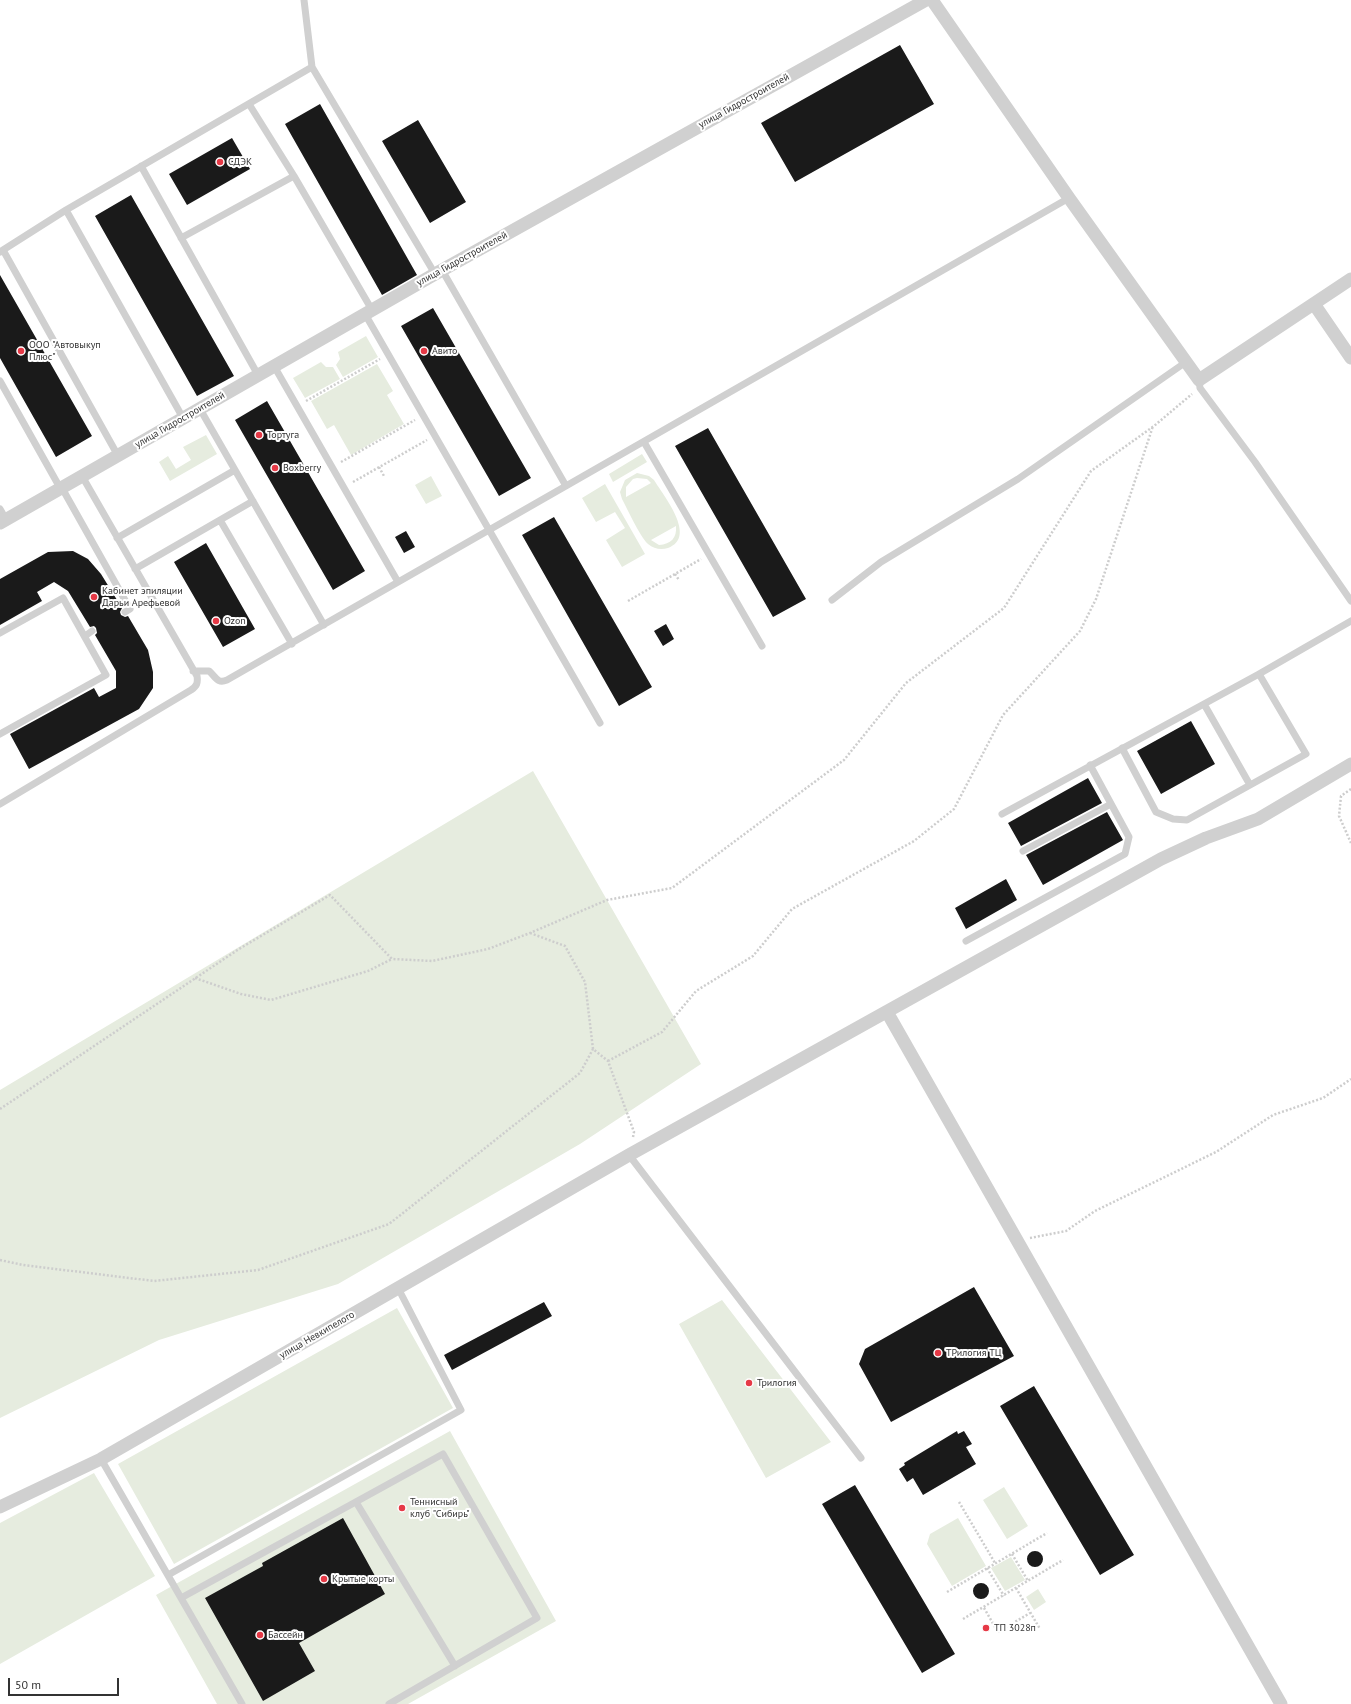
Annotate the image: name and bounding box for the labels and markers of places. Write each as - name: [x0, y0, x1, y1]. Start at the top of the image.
- place label: СДЭК: [228, 156, 252, 168]
- marker: СДЭК: [215, 157, 225, 167]
- place label: ООО "Автовыкуп Плюс": [29, 339, 101, 362]
- place label: Авито: [432, 345, 457, 357]
- marker: ООО "Автовыкуп Плюс": [16, 346, 26, 356]
- marker: Авито: [419, 346, 429, 356]
- place label: Тортуга: [267, 429, 299, 441]
- marker: Тортуга: [254, 430, 264, 440]
- place label: Boxberry: [283, 462, 321, 474]
- marker: Boxberry: [270, 463, 280, 473]
- place label: Кабинет эпиляции Дарьи Арефьевой: [102, 585, 183, 608]
- marker: Кабинет эпиляции Дарьи Арефьевой: [89, 592, 99, 602]
- place label: Ozon: [224, 615, 246, 627]
- marker: Ozon: [211, 616, 221, 626]
- place label: ТРилогия ТЦ: [946, 1347, 1002, 1359]
- marker: ТРилогия ТЦ: [933, 1348, 943, 1358]
- place label: Трилогия: [757, 1377, 797, 1389]
- marker: Трилогия: [744, 1378, 754, 1388]
- place label: Теннисный клуб "Сибирь": [410, 1496, 470, 1520]
- marker: Теннисный клуб "Сибирь": [397, 1503, 407, 1513]
- place label: Крытые корты: [332, 1573, 394, 1585]
- marker: Крытые корты: [319, 1574, 329, 1584]
- place label: ТП 3028п: [994, 1622, 1036, 1634]
- marker: ТП 3028п: [981, 1623, 991, 1633]
- place label: Бассейн: [268, 1629, 303, 1641]
- marker: Бассейн: [255, 1630, 265, 1640]

